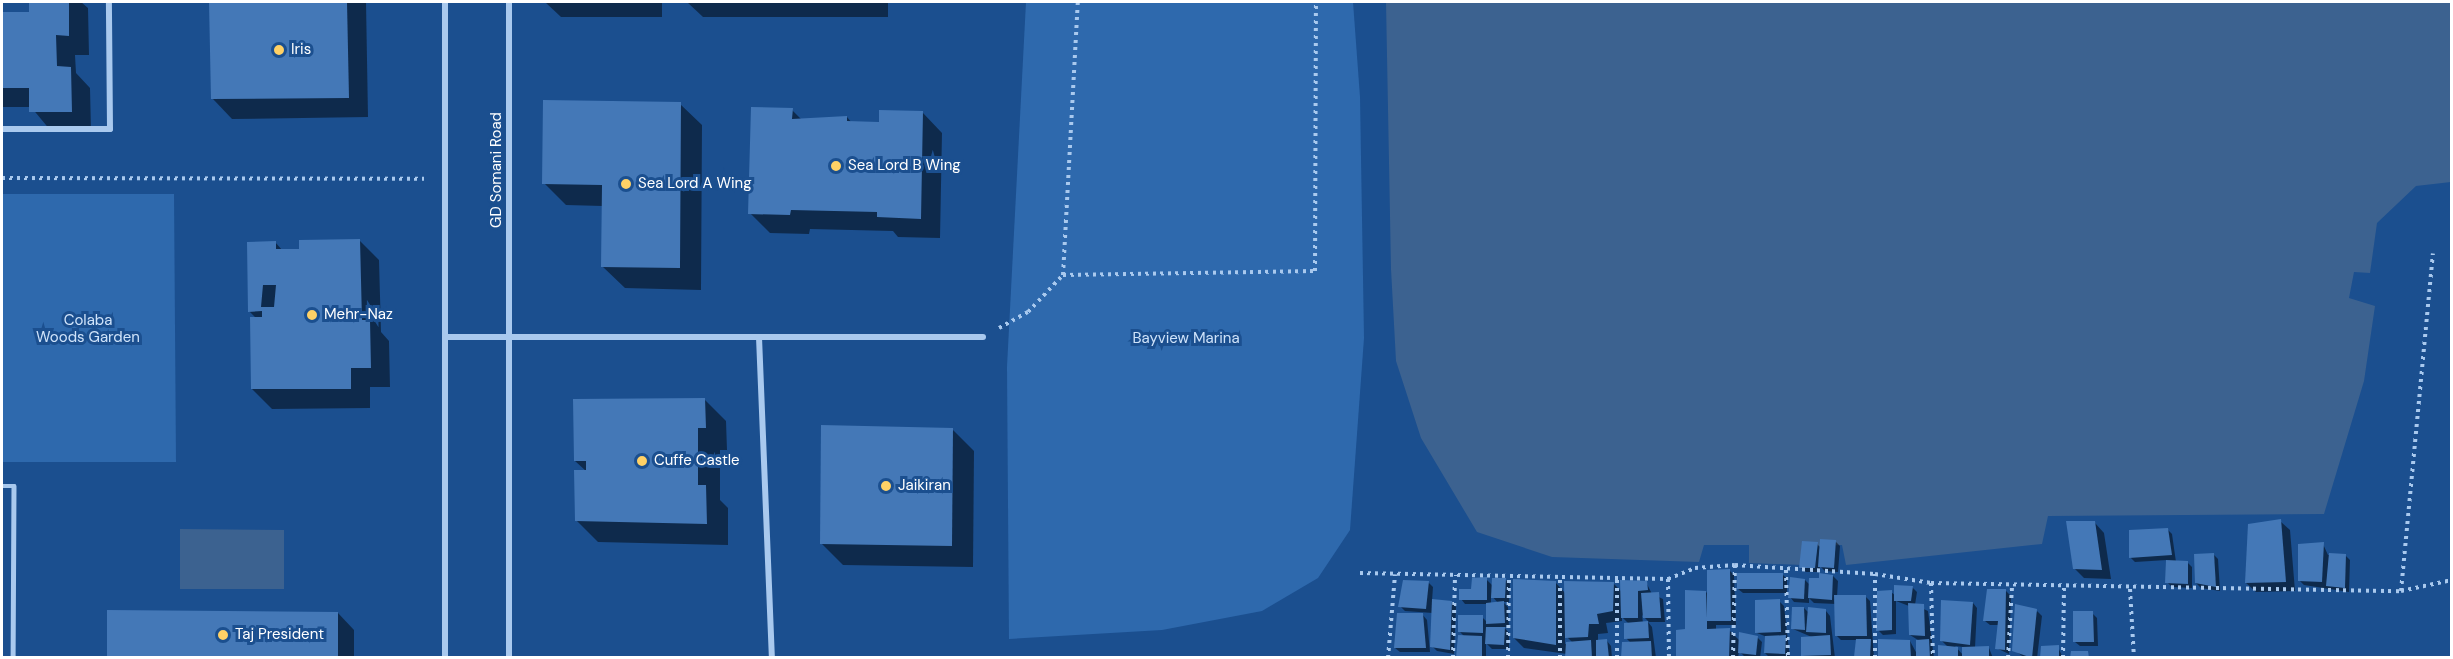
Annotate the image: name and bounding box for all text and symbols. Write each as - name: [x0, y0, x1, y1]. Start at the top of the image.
- place label: Iris: [291, 41, 311, 59]
- marker: Iris: [272, 43, 286, 57]
- street label: GD Somani Road: [488, 112, 506, 228]
- place label: Sea Lord B Wing: [848, 157, 961, 175]
- marker: Sea Lord B Wing: [829, 159, 843, 173]
- place label: Sea Lord A Wing: [638, 175, 752, 193]
- marker: Sea Lord A Wing: [619, 177, 633, 191]
- place label: Mehr-Naz: [324, 306, 393, 324]
- marker: Mehr-Naz: [305, 308, 319, 322]
- park label: Colaba Woods Garden: [36, 311, 140, 346]
- park label: Bayview Marina: [1132, 330, 1240, 348]
- place label: Cuffe Castle: [654, 452, 740, 470]
- marker: Cuffe Castle: [635, 454, 649, 468]
- place label: Jaikiran: [898, 477, 951, 495]
- marker: Jaikiran: [879, 479, 893, 493]
- place label: Taj President: [235, 626, 324, 644]
- marker: Taj President: [216, 628, 230, 642]

